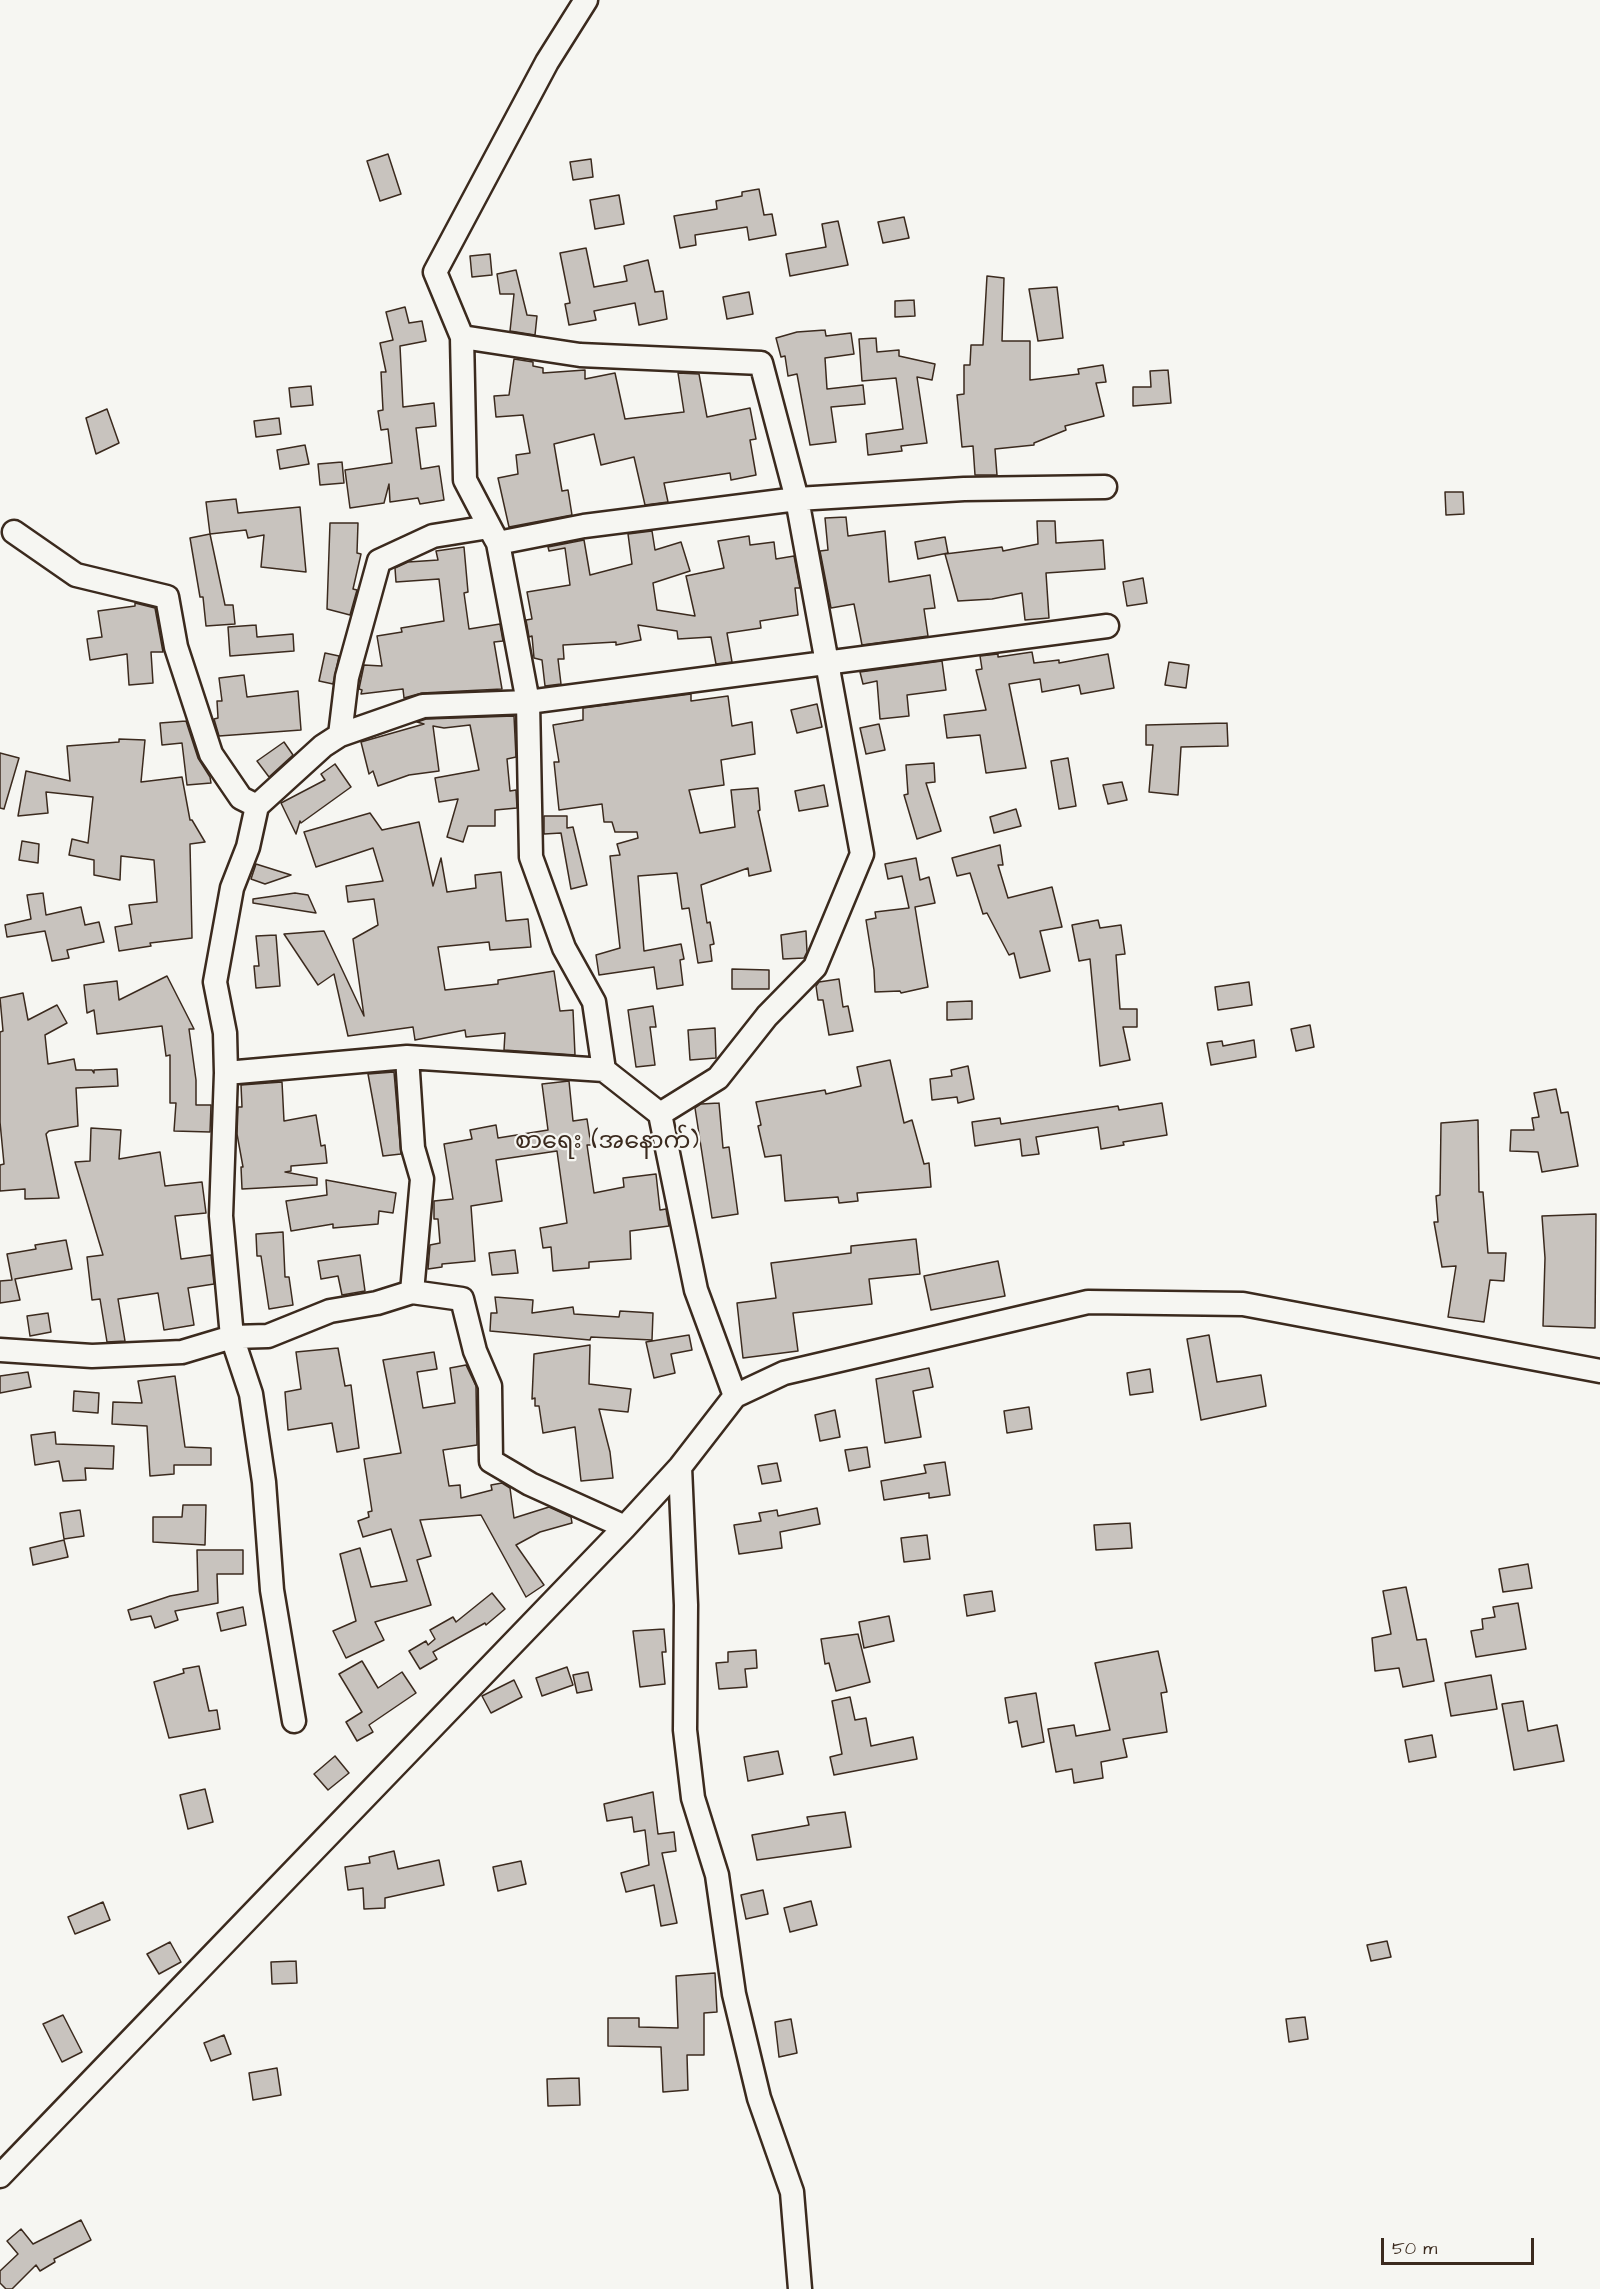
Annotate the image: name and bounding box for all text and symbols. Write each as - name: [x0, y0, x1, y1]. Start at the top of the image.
- district label: စာရေး (အနောက်): [515, 1129, 699, 1157]
- scale bar: [1384, 2226, 1537, 2264]
- text: 50 m: [1392, 2236, 1437, 2261]

